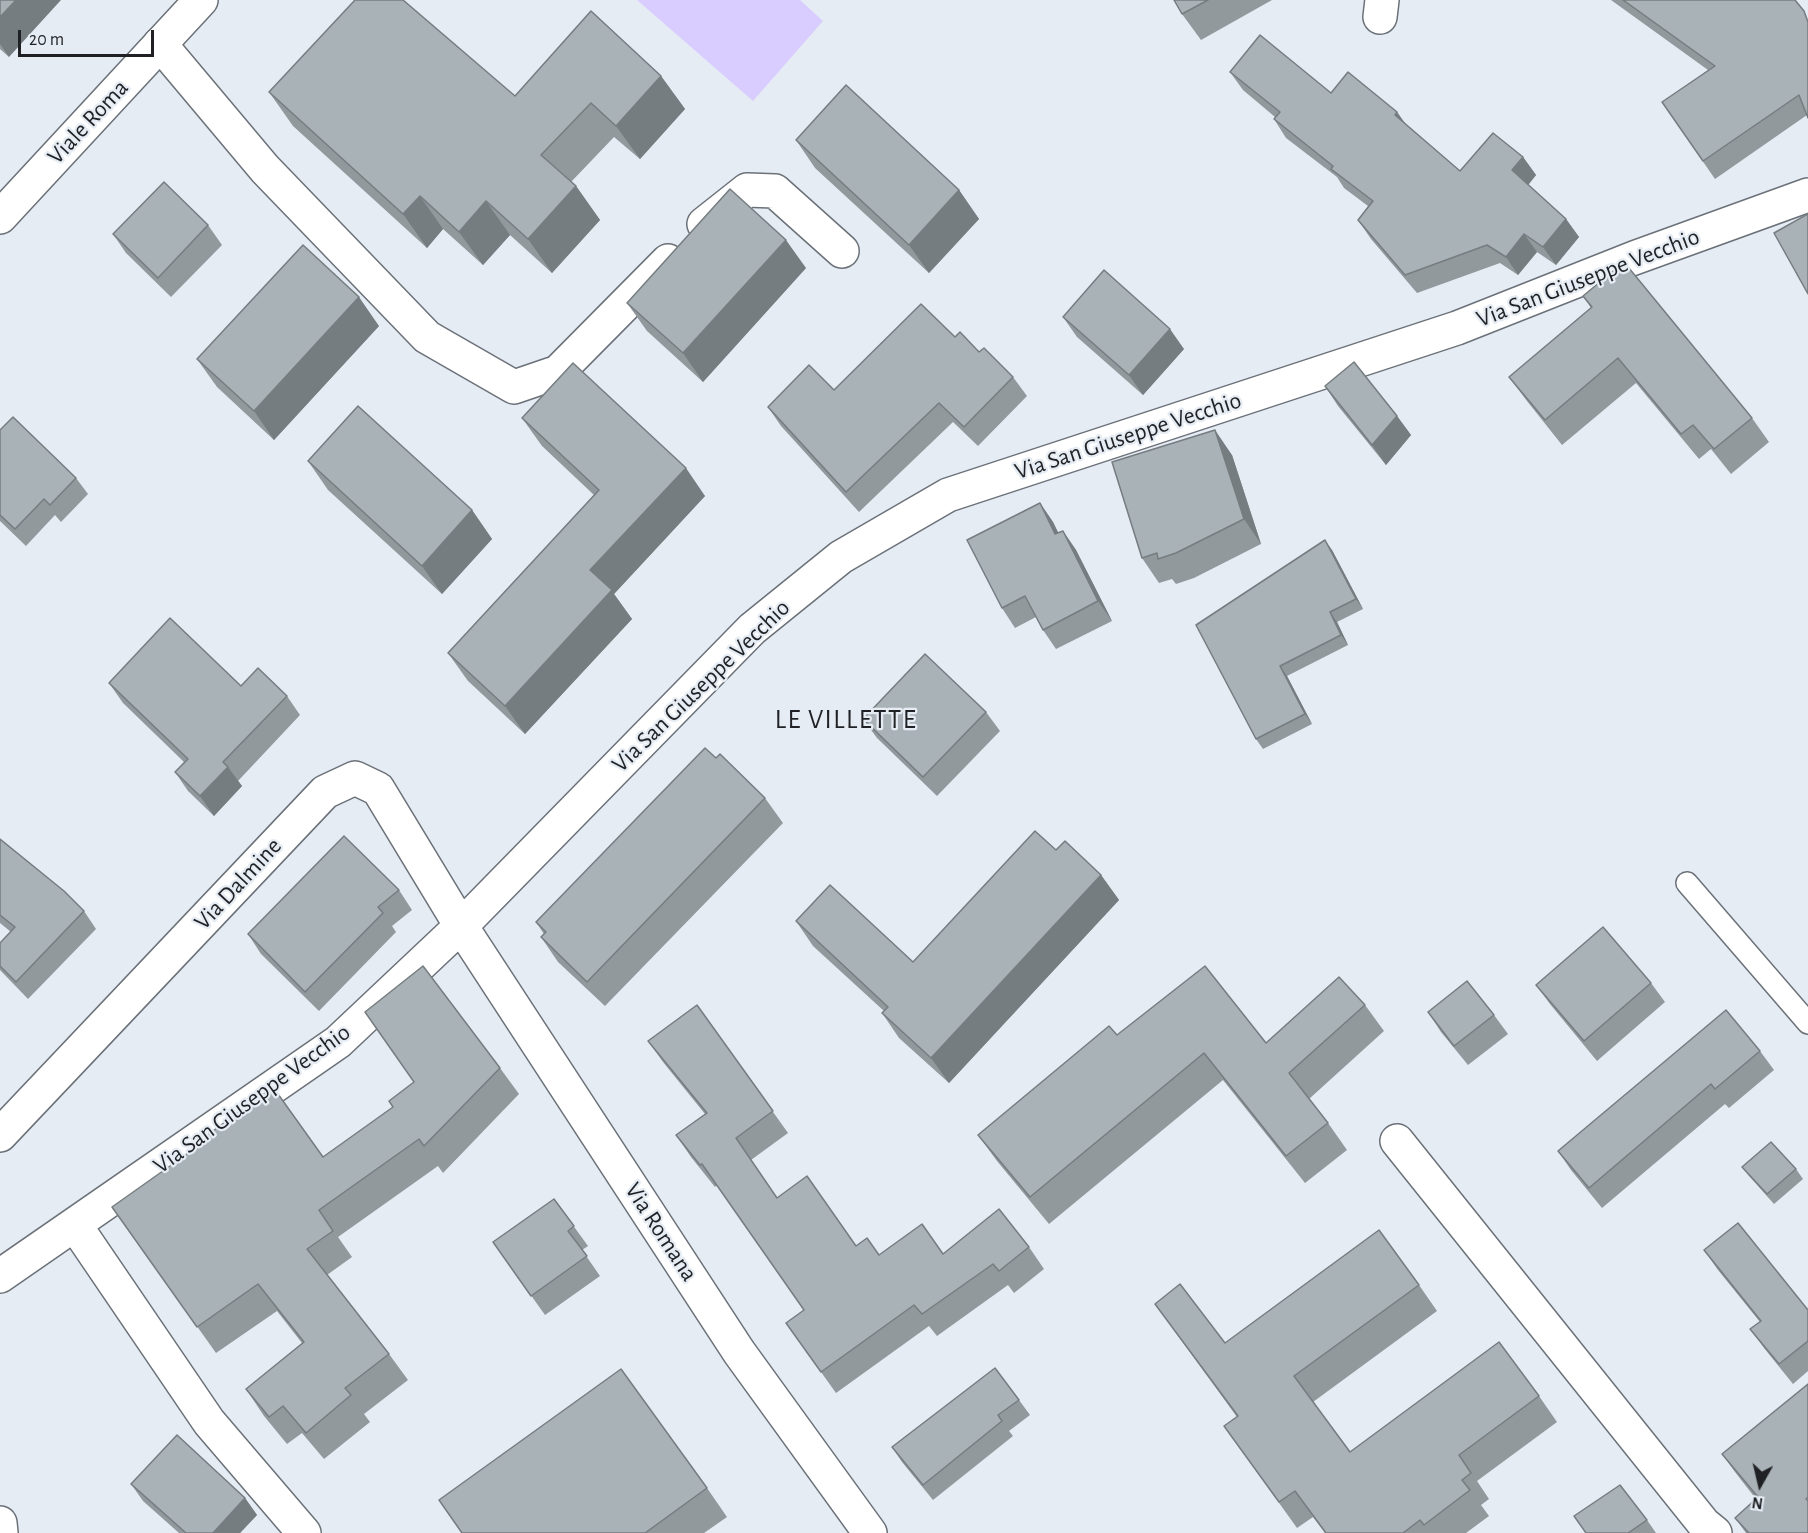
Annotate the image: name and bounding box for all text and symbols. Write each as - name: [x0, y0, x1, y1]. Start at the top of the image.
- scale bar: [21, 18, 158, 56]
- text: 20 m: [29, 31, 64, 49]
- street label: Viale Roma: [41, 74, 135, 170]
- street label: Via San Giuseppe Vecchio: [1473, 222, 1703, 334]
- street label: Via San Giuseppe Vecchio: [1011, 386, 1245, 486]
- street label: Via San Giuseppe Vecchio: [606, 594, 796, 778]
- district label: LE VILLETTE: [775, 704, 917, 736]
- street label: Via Dalmine: [188, 832, 288, 936]
- street label: Via San Giuseppe Vecchio: [148, 1018, 356, 1180]
- street label: Via Romana: [618, 1177, 704, 1287]
- north arrow: [1730, 1455, 1790, 1515]
- text: N: [1751, 1494, 1764, 1512]

